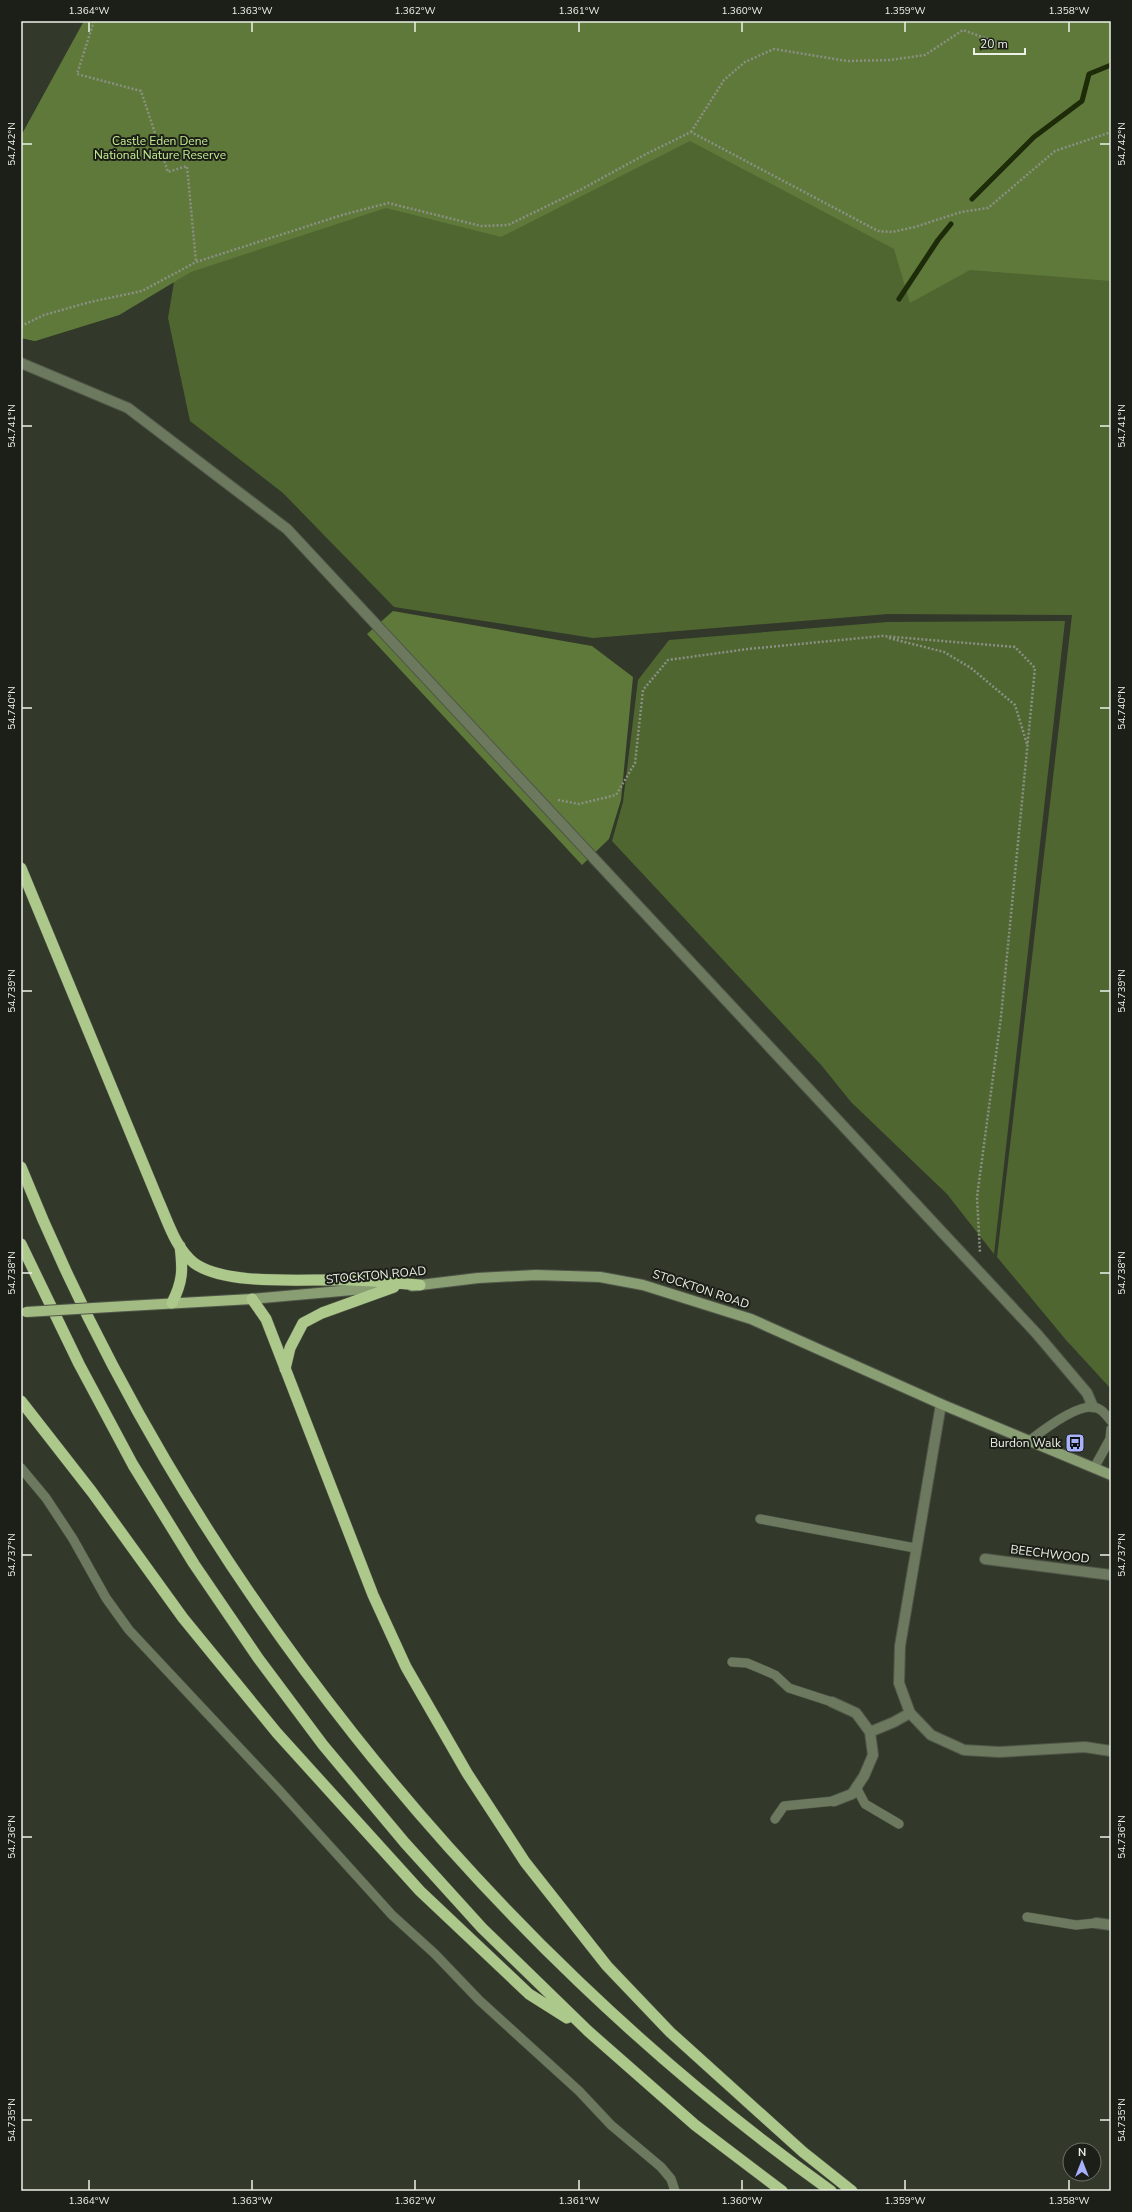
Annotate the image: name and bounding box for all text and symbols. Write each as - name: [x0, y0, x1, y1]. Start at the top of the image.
- text: 1.364°W: [68, 4, 110, 18]
- text: 1.363°W: [231, 4, 273, 18]
- text: 1.362°W: [394, 4, 436, 18]
- text: 1.361°W: [558, 4, 600, 18]
- text: 1.360°W: [721, 4, 763, 18]
- text: 1.359°W: [884, 4, 926, 18]
- text: 1.358°W: [1048, 4, 1090, 18]
- scale bar: [974, 30, 1025, 56]
- text: 20 m: [980, 36, 1008, 52]
- text: 54.742°N: [5, 122, 19, 166]
- text: 54.742°N: [1115, 122, 1129, 166]
- park label: Castle Eden Dene National Nature Reserve: [94, 133, 226, 163]
- text: 54.741°N: [5, 404, 19, 448]
- text: 54.741°N: [1115, 404, 1129, 448]
- text: 54.740°N: [5, 686, 19, 730]
- text: 54.740°N: [1115, 686, 1129, 730]
- text: 54.739°N: [5, 969, 19, 1013]
- text: 54.739°N: [1115, 969, 1129, 1013]
- text: 54.738°N: [5, 1251, 19, 1295]
- text: 54.738°N: [1115, 1251, 1129, 1295]
- street label: STOCKTON ROAD: [325, 1263, 427, 1287]
- street label: STOCKTON ROAD: [651, 1266, 752, 1312]
- bus stop icon: Burdon Walk: [1064, 1432, 1086, 1454]
- place label: Burdon Walk: [990, 1435, 1062, 1451]
- text: 54.737°N: [5, 1533, 19, 1577]
- text: 54.737°N: [1115, 1533, 1129, 1577]
- street label: BEECHWOOD: [1010, 1541, 1091, 1567]
- text: 54.736°N: [5, 1815, 19, 1859]
- text: 54.736°N: [1115, 1815, 1129, 1859]
- text: 54.735°N: [5, 2098, 19, 2142]
- text: 54.735°N: [1115, 2098, 1129, 2142]
- north arrow: [1062, 2142, 1102, 2182]
- text: N: [1078, 2145, 1086, 2160]
- text: 1.364°W: [68, 2194, 110, 2208]
- text: 1.363°W: [231, 2194, 273, 2208]
- text: 1.362°W: [394, 2194, 436, 2208]
- text: 1.361°W: [558, 2194, 600, 2208]
- text: 1.360°W: [721, 2194, 763, 2208]
- text: 1.359°W: [884, 2194, 926, 2208]
- text: 1.358°W: [1048, 2194, 1090, 2208]

